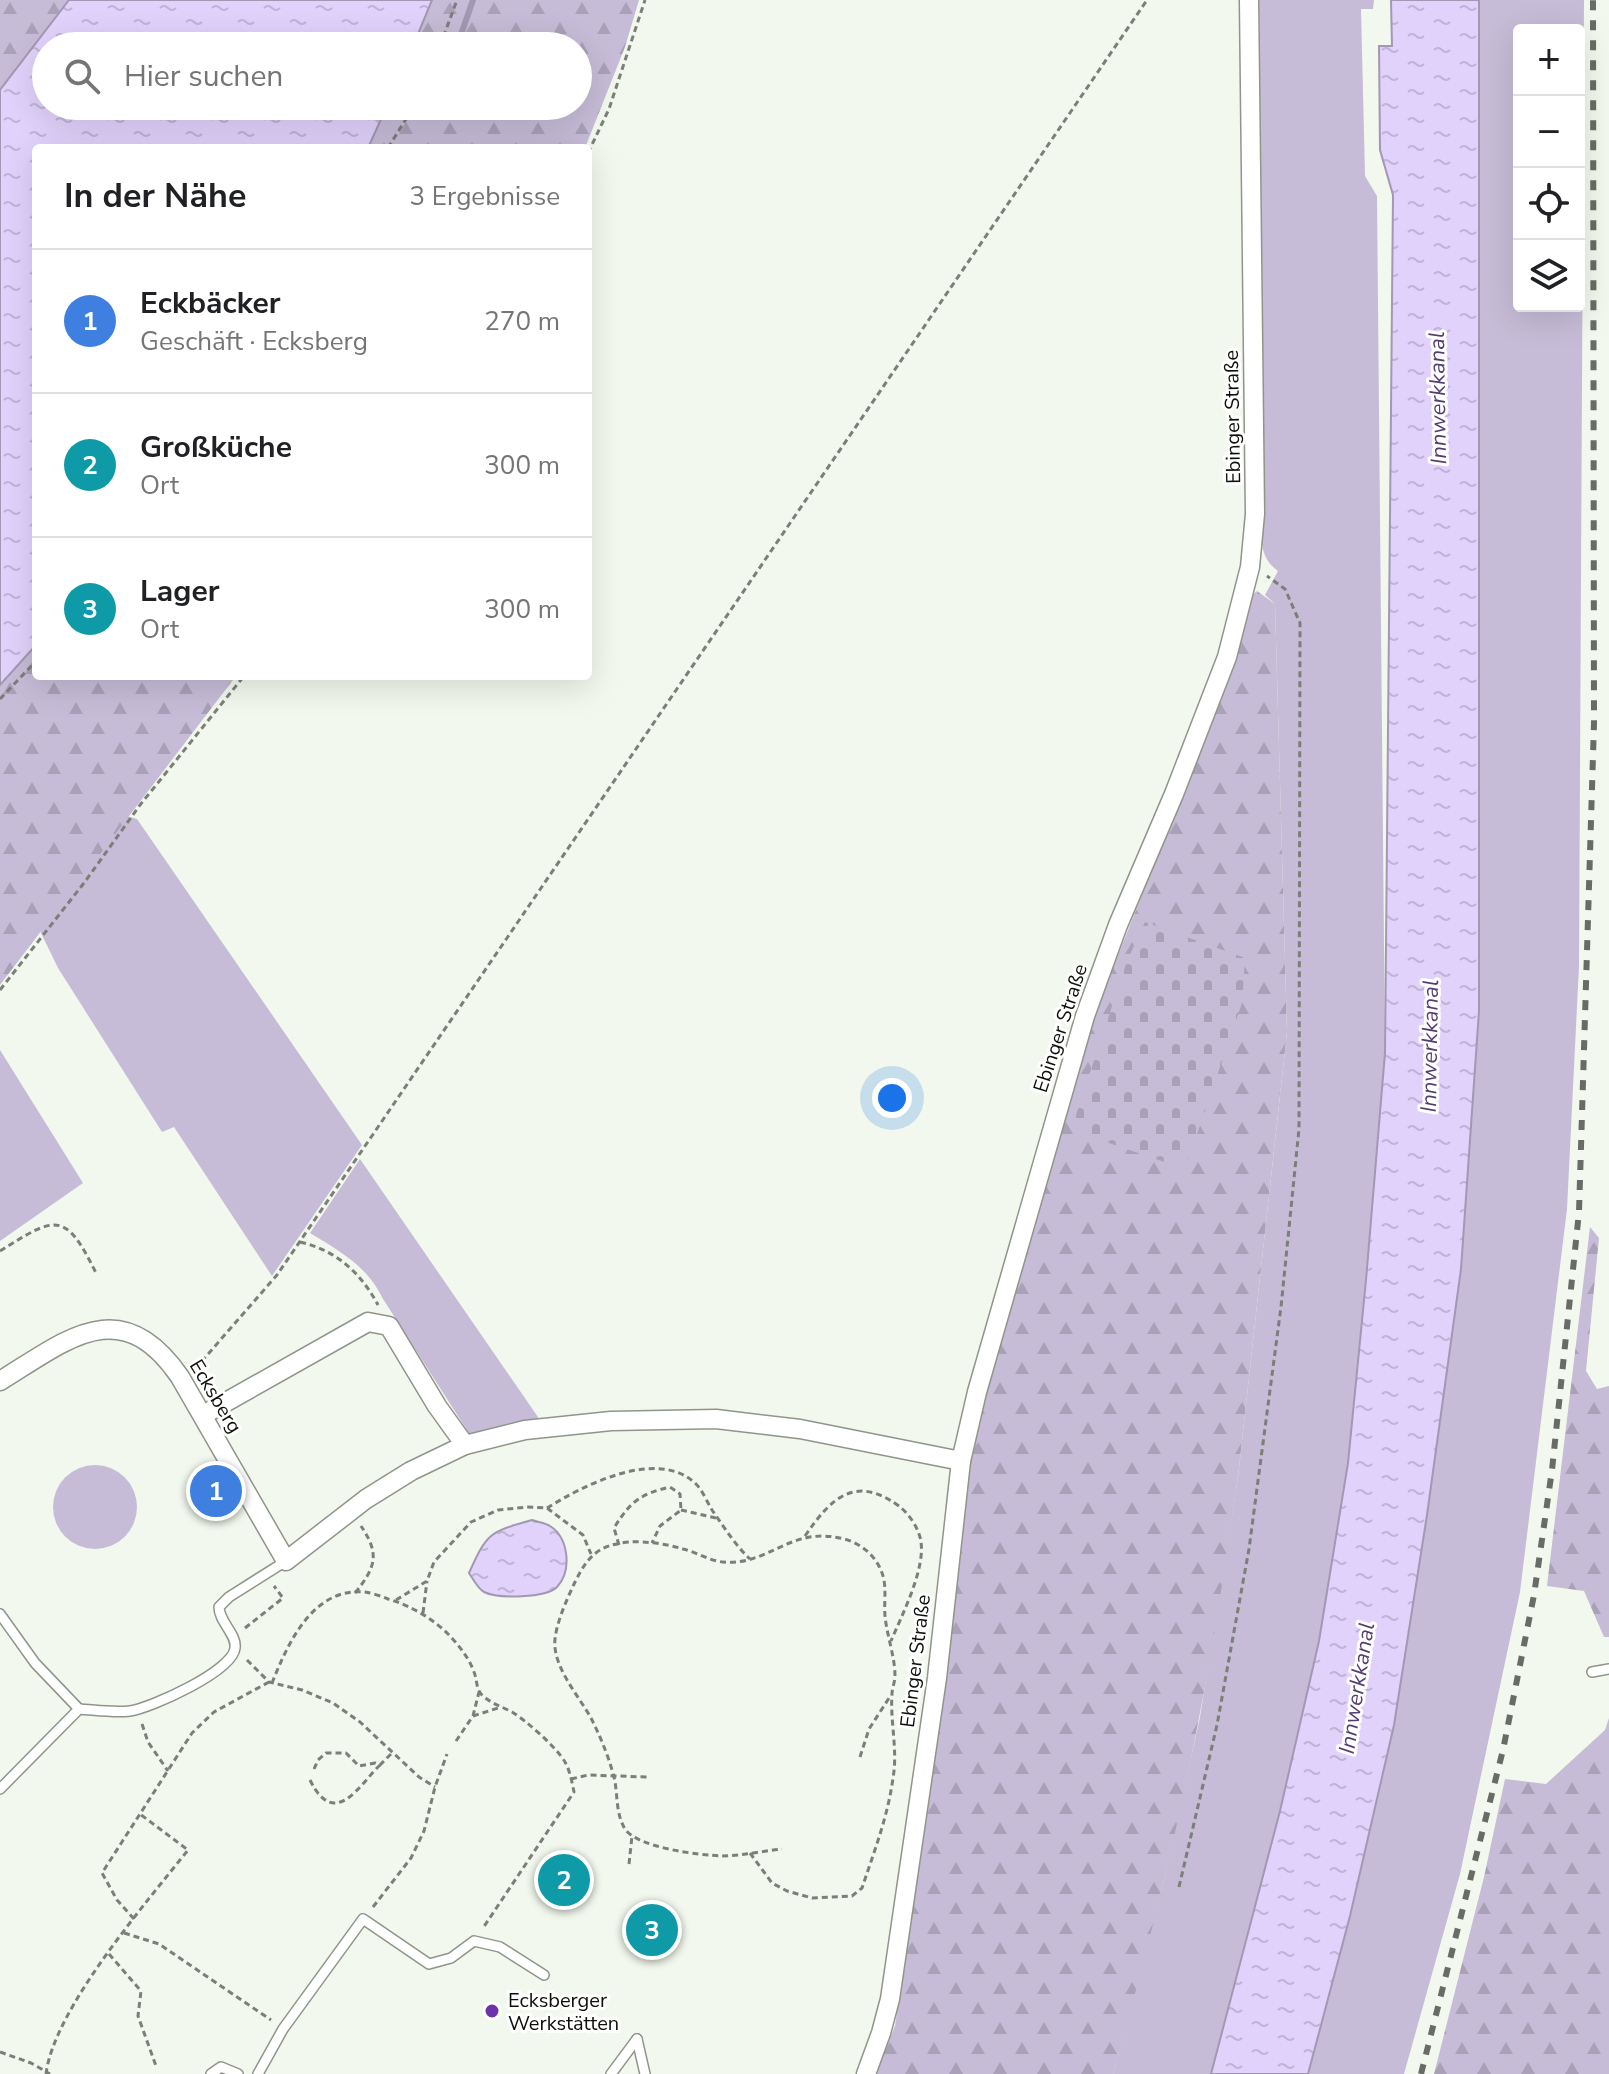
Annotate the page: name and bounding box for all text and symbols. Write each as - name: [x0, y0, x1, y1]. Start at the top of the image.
- map controls: [1513, 24, 1585, 312]
- button: +: [1513, 24, 1585, 96]
- search box: [32, 32, 592, 120]
- icon: search: [60, 54, 104, 98]
- text: Hier suchen: [124, 56, 283, 97]
- button: −: [1513, 96, 1585, 168]
- button: locate: [1513, 168, 1585, 240]
- text: In der Nähe: [64, 173, 246, 219]
- text: 3 Ergebnisse: [410, 179, 560, 214]
- button: layers: [1513, 240, 1585, 312]
- text: Eckbäcker: [140, 283, 280, 324]
- text: 1: [82, 304, 98, 339]
- text: 270 m: [484, 304, 560, 339]
- text: Geschäft · Ecksberg: [140, 324, 368, 359]
- water label: Innwerkkanal: [1422, 331, 1454, 465]
- street label: Ebinger Straße: [1218, 350, 1247, 484]
- text: Großküche: [140, 427, 292, 468]
- text: 2: [82, 448, 98, 483]
- text: 300 m: [484, 448, 560, 483]
- text: Ort: [140, 468, 179, 503]
- text: Lager: [140, 571, 219, 612]
- text: 3: [82, 592, 98, 627]
- text: 300 m: [484, 592, 560, 627]
- text: Ort: [140, 612, 179, 647]
- street label: Ebinger Straße: [1027, 960, 1094, 1096]
- water label: Innwerkkanal: [1414, 979, 1446, 1113]
- your location: [872, 1078, 912, 1118]
- street label: Ecksberg: [183, 1354, 248, 1438]
- pin: 1: [190, 1461, 242, 1521]
- street label: Ebinger Straße: [894, 1593, 937, 1729]
- water label: Innwerkkanal: [1332, 1620, 1382, 1756]
- pin: 2: [538, 1850, 590, 1910]
- pin: 3: [626, 1900, 678, 1960]
- place label: Ecksberger Werkstätten: [508, 1987, 619, 2037]
- marker: Ecksberger Werkstätten: [483, 2002, 501, 2020]

